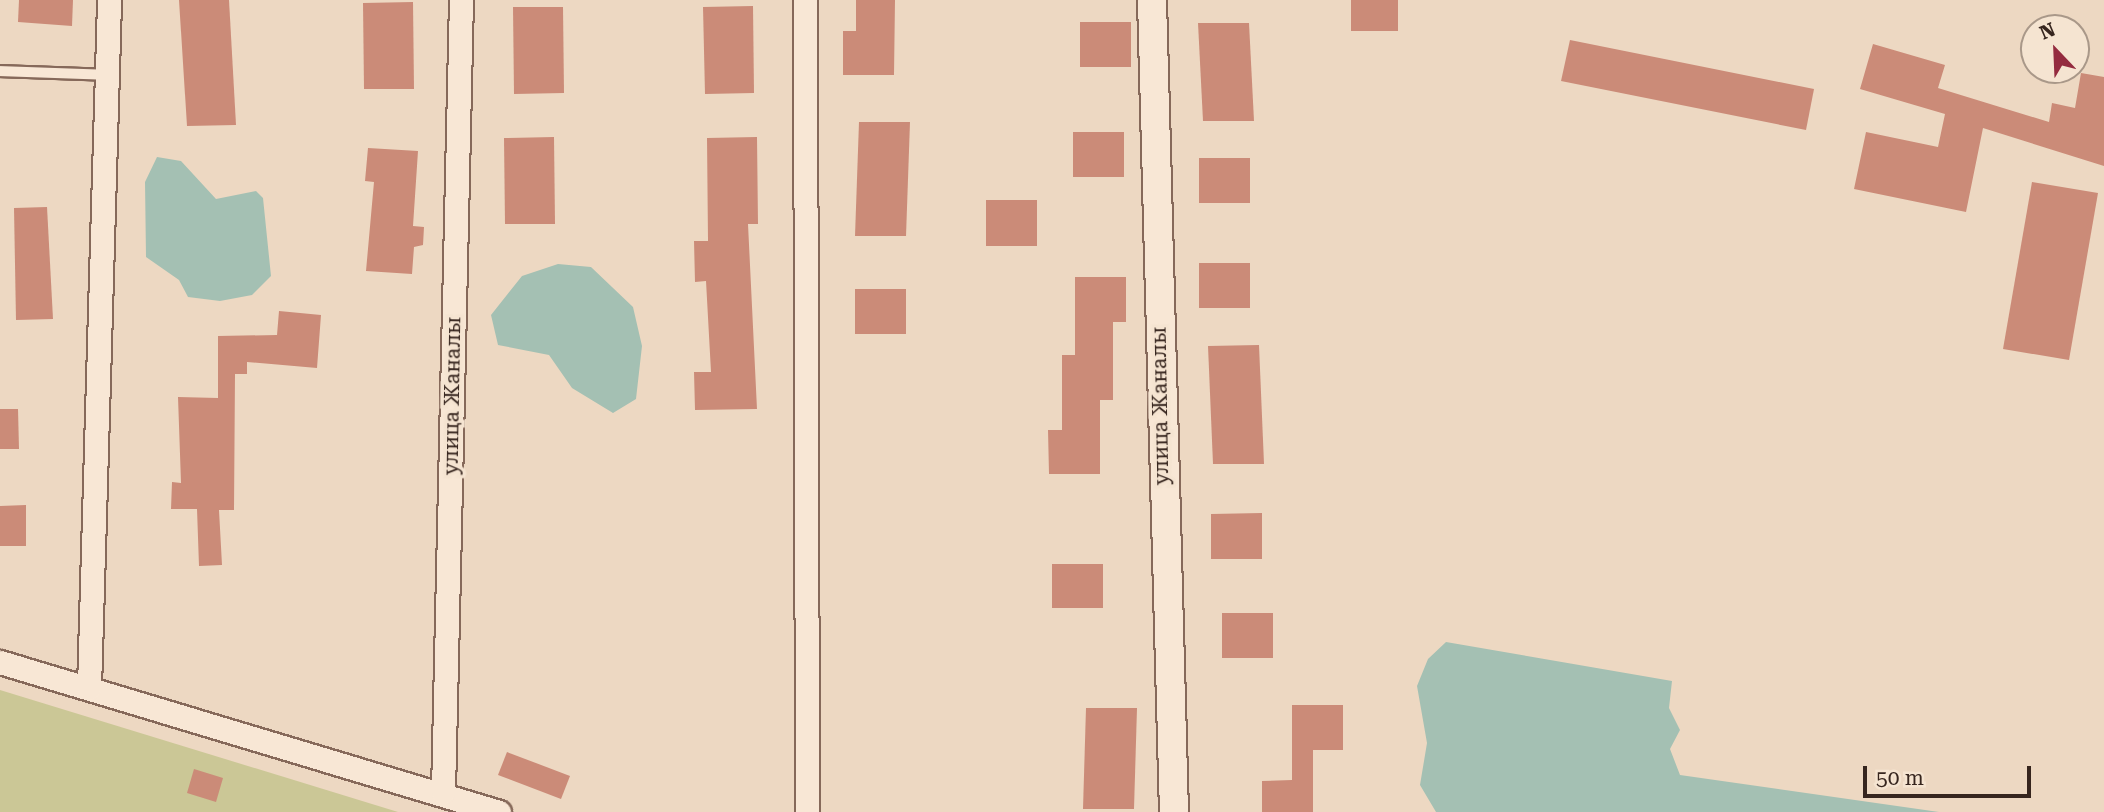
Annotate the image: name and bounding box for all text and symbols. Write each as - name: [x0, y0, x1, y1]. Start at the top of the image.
- north arrow: [2020, 14, 2090, 84]
- text: N: [2036, 18, 2059, 44]
- street label: улица Жаналы: [438, 317, 466, 475]
- street label: улица Жаналы: [1146, 327, 1174, 485]
- scale bar: [1866, 752, 2034, 796]
- text: 50 m: [1876, 766, 1924, 790]

